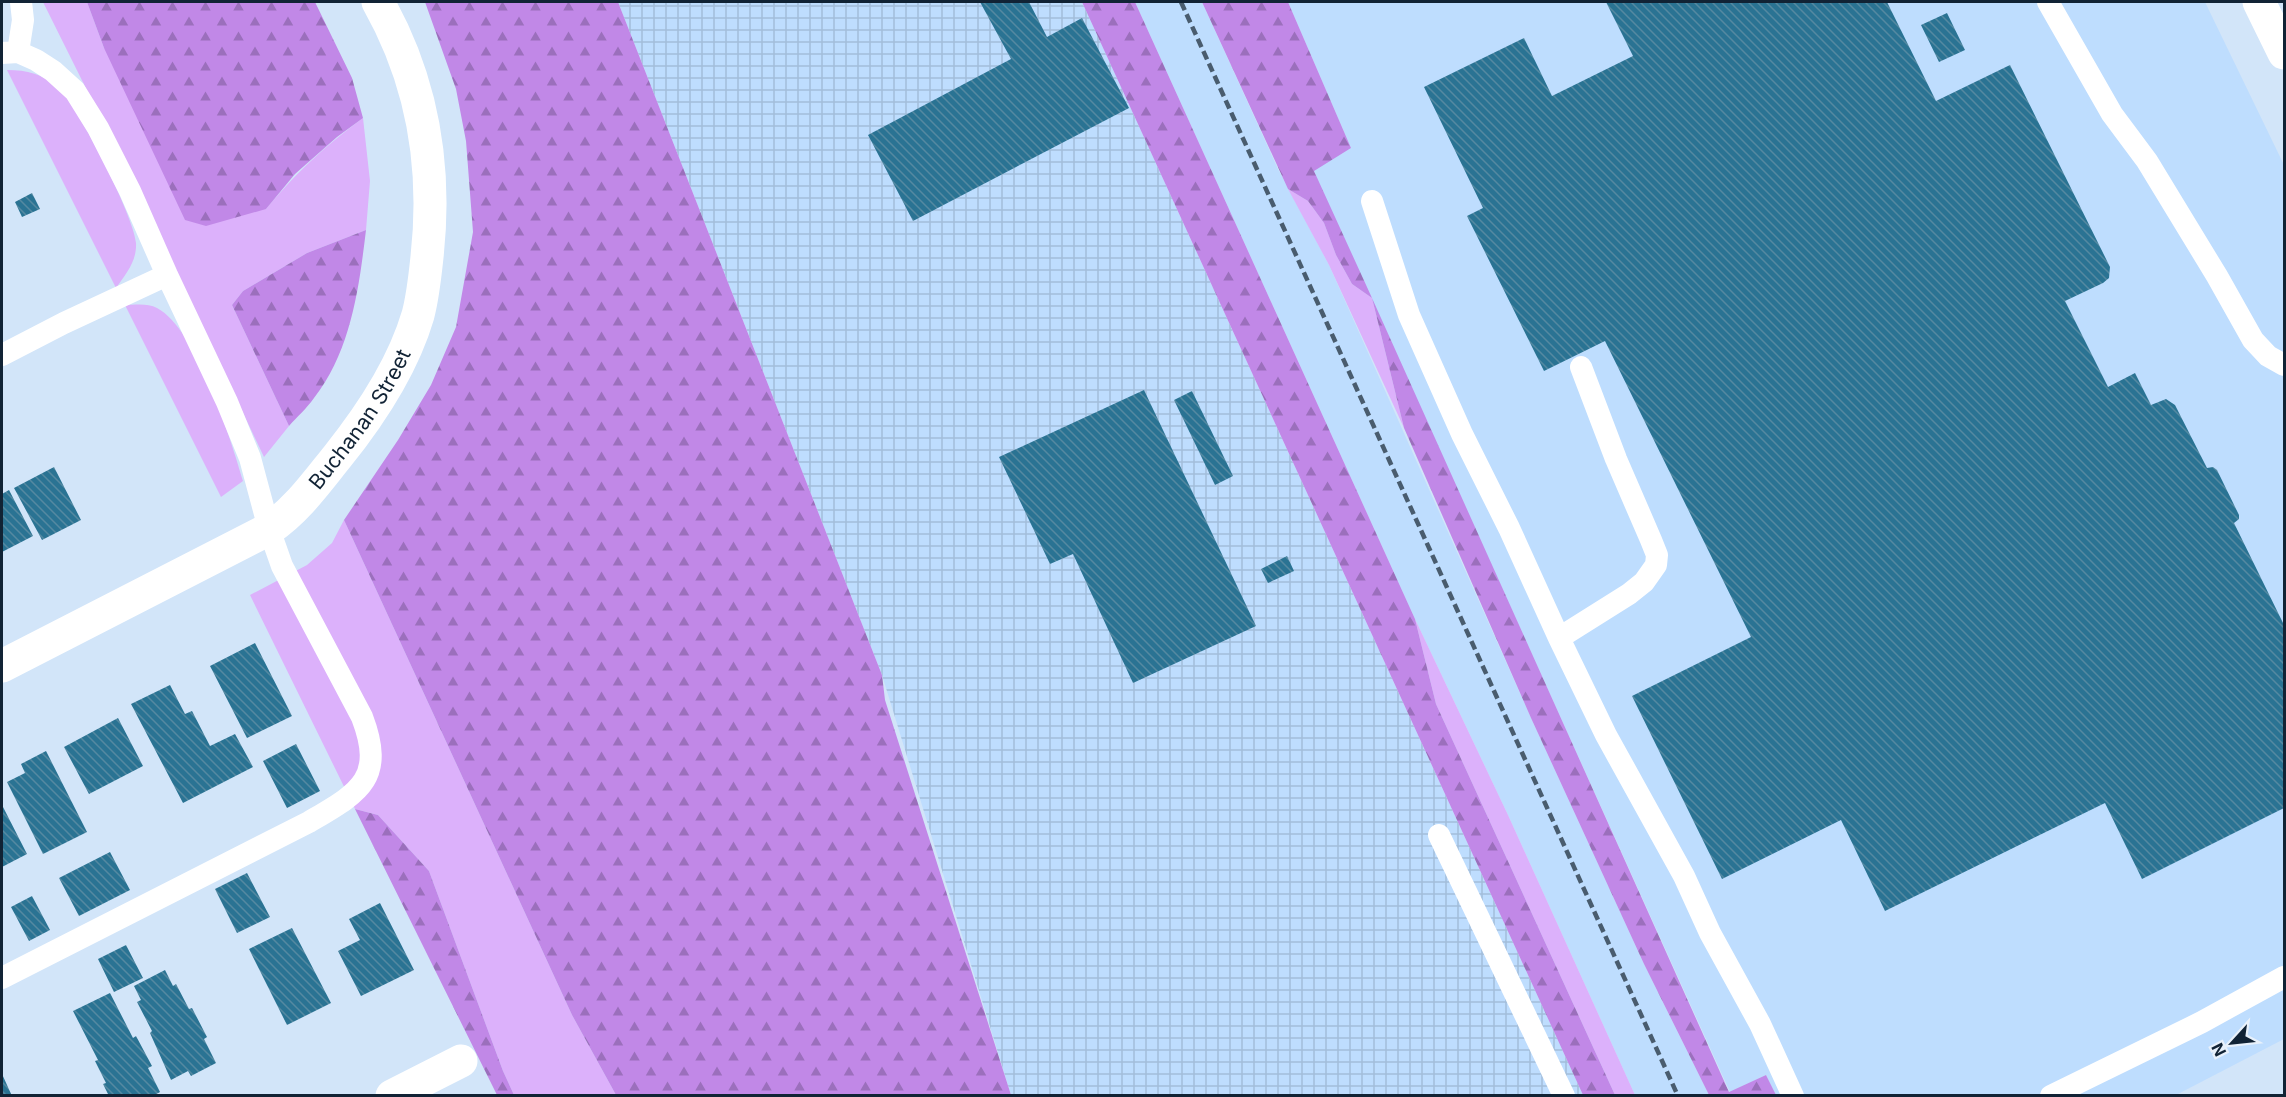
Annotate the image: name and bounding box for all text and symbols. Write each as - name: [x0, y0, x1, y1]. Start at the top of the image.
- street label: Buchanan Street: [303, 345, 416, 494]
- north arrow: [2202, 1013, 2262, 1073]
- text: N: [2207, 1040, 2230, 1060]

